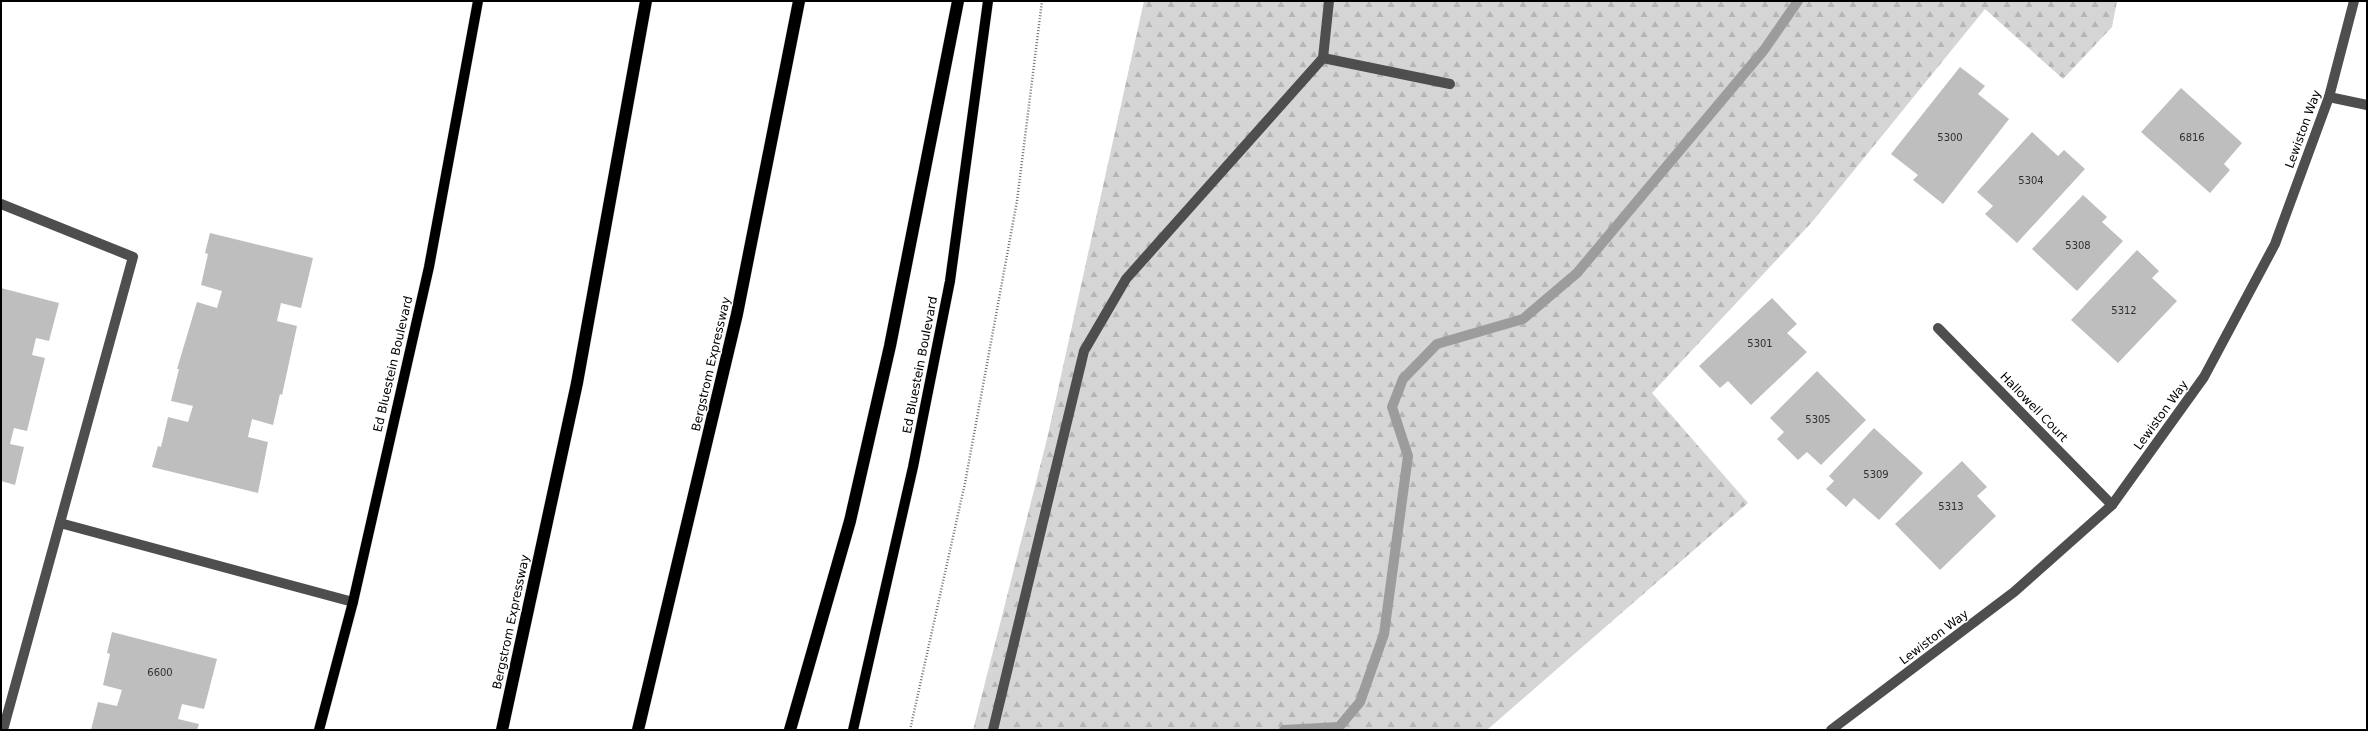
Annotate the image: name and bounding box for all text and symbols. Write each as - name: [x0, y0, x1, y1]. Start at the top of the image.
- street label: Lewiston Way: [2282, 88, 2324, 170]
- house number: 5300: [1937, 132, 1963, 143]
- house number: 6816: [2179, 132, 2205, 143]
- house number: 5304: [2018, 175, 2044, 186]
- house number: 5308: [2065, 240, 2091, 251]
- street label: Ed Bluestein Boulevard: [371, 295, 415, 433]
- street label: Bergstrom Expressway: [689, 295, 733, 433]
- street label: Ed Bluestein Boulevard: [900, 295, 940, 435]
- house number: 5312: [2111, 305, 2137, 316]
- house number: 5301: [1747, 338, 1773, 349]
- street label: Hallowell Court: [1997, 369, 2071, 445]
- street label: Lewiston Way: [2131, 378, 2191, 452]
- house number: 5305: [1805, 414, 1831, 425]
- house number: 5309: [1863, 469, 1889, 480]
- house number: 5313: [1938, 501, 1964, 512]
- street label: Bergstrom Expressway: [490, 553, 532, 691]
- street label: Lewiston Way: [1897, 607, 1971, 667]
- house number: 6600: [147, 667, 173, 678]

